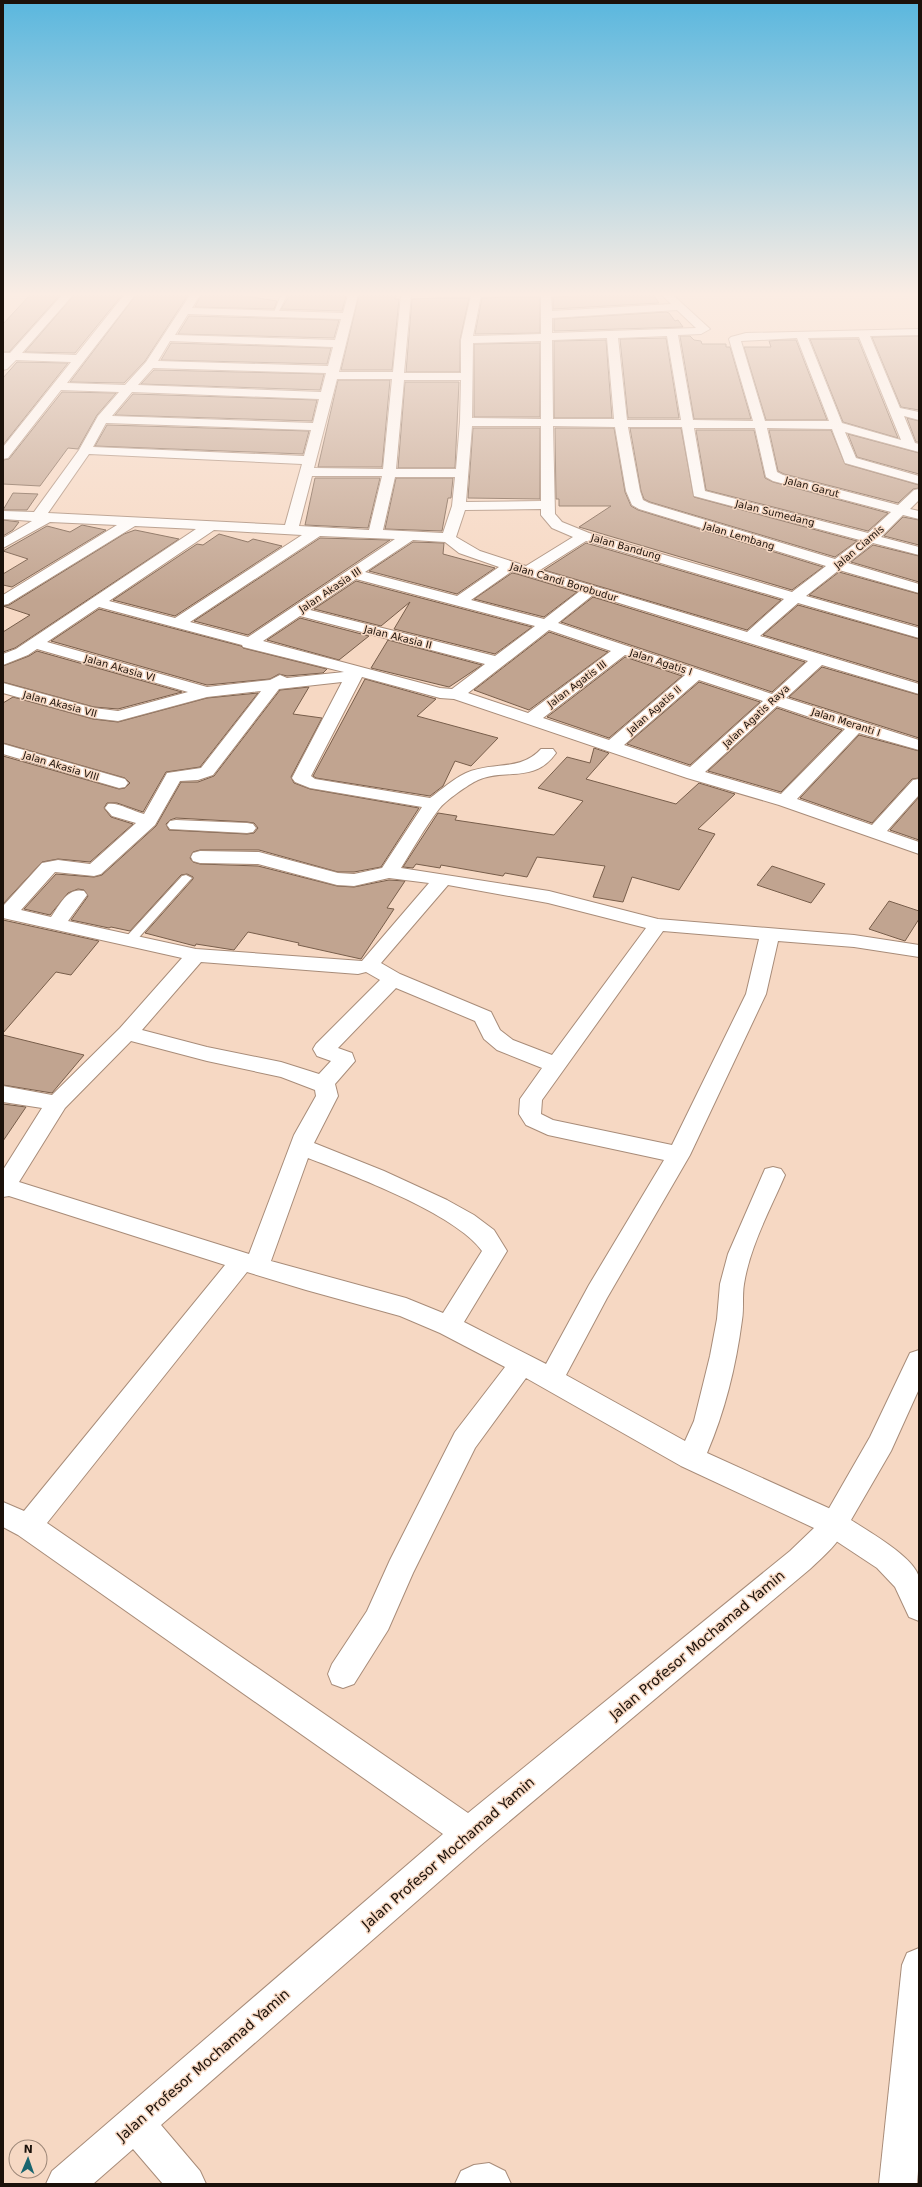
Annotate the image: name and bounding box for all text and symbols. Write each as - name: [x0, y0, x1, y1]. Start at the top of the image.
- street label: Jalan Garut: [783, 474, 840, 500]
- street label: Jalan Sumedang: [733, 498, 816, 528]
- street label: Jalan Lembang: [701, 520, 776, 552]
- street label: Jalan Ciamis: [831, 523, 886, 572]
- street label: Jalan Bandung: [589, 531, 662, 562]
- street label: Jalan Candi Borobudur: [508, 560, 620, 604]
- street label: Jalan Akasia III: [296, 565, 363, 615]
- street label: Jalan Akasia II: [362, 623, 433, 651]
- street label: Jalan Agatis I: [628, 646, 694, 677]
- street label: Jalan Akasia VI: [82, 652, 157, 683]
- street label: Jalan Agatis III: [545, 658, 609, 710]
- street label: Jalan Agatis Raya: [720, 682, 791, 750]
- street label: Jalan Agatis II: [624, 684, 683, 737]
- street label: Jalan Akasia VII: [21, 689, 98, 719]
- street label: Jalan Meranti I: [809, 705, 882, 738]
- street label: Jalan Akasia VIII: [21, 749, 100, 783]
- street label: Jalan Profesor Mochamad Yamin: [606, 1567, 788, 1724]
- street label: Jalan Profesor Mochamad Yamin: [358, 1774, 538, 1933]
- street label: Jalan Profesor Mochamad Yamin: [113, 1986, 293, 2145]
- north arrow: [8, 2139, 48, 2179]
- text: N: [23, 2143, 33, 2156]

